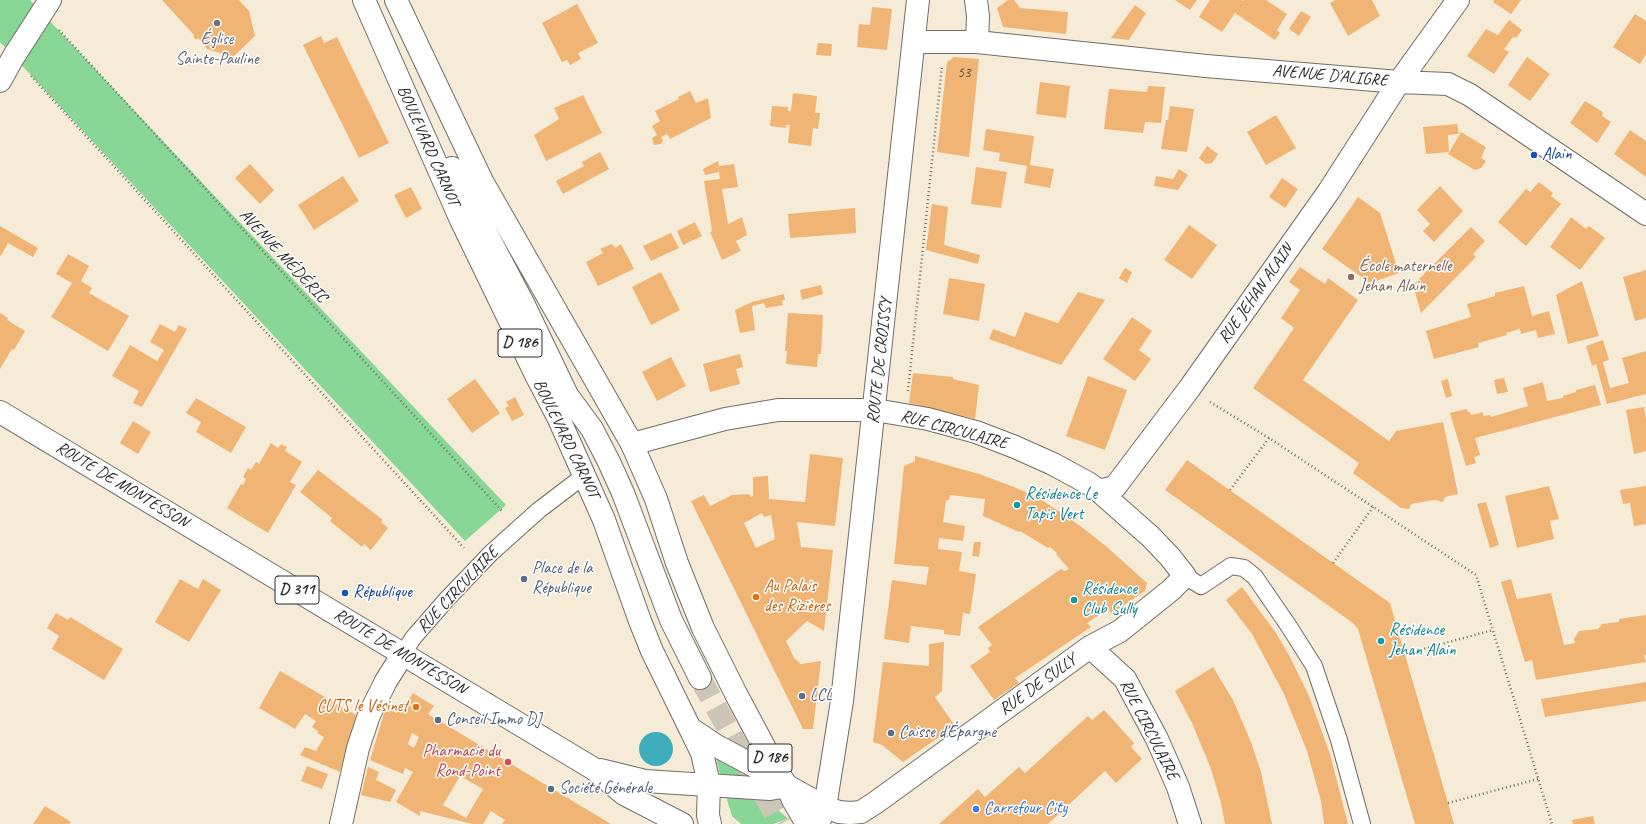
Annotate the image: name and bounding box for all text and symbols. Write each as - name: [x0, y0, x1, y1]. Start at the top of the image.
- marker: Église Sainte-Pauline: [212, 18, 222, 28]
- place label: Église Sainte-Pauline: [175, 30, 259, 70]
- street label: AVENUE D'ALIGRE: [1271, 61, 1389, 91]
- house number: 53: [957, 64, 971, 82]
- street label: BOULEVARD CARNOT: [392, 82, 464, 210]
- place label: Alain: [1542, 145, 1572, 165]
- marker: Alain: [1529, 150, 1539, 160]
- street label: AVENUE MÉDÉRIC: [234, 205, 332, 307]
- street label: RUE JEHAN ALAIN: [1214, 240, 1298, 348]
- place label: École maternelle Jehan Alain: [1359, 257, 1452, 297]
- marker: École maternelle Jehan Alain: [1346, 272, 1356, 282]
- street label: ROUTE DE CROISSY: [863, 297, 897, 425]
- road number: D 186: [498, 329, 542, 357]
- street label: BOULEVARD CARNOT: [528, 376, 604, 502]
- street label: RUE CIRCULAIRE: [898, 406, 1010, 454]
- street label: ROUTE DE MONTESSON: [52, 437, 192, 533]
- place label: Résidence Le Tapis Vert: [1025, 485, 1097, 525]
- marker: Résidence Le Tapis Vert: [1012, 500, 1022, 510]
- street label: RUE CIRCULAIRE: [413, 543, 503, 637]
- place label: Place de la République: [532, 559, 593, 599]
- marker: Place de la République: [519, 574, 529, 584]
- road number: D 311: [275, 576, 319, 604]
- place label: Au Palais des Rizières: [764, 577, 830, 617]
- place label: Résidence Club Sully: [1082, 580, 1137, 620]
- place label: République: [353, 583, 412, 603]
- marker: République: [340, 588, 350, 598]
- marker: Au Palais des Rizières: [751, 592, 761, 602]
- marker: Résidence Club Sully: [1069, 595, 1079, 605]
- street label: ROUTE DE MONTESSON: [330, 604, 470, 700]
- place label: Résidence Jehan Alain: [1389, 621, 1456, 661]
- marker: Résidence Jehan Alain: [1376, 636, 1386, 646]
- street label: RUE DE SULLY: [995, 650, 1081, 720]
- street label: RUE CIRCULAIRE: [1115, 676, 1183, 784]
- place label: LCL: [810, 686, 832, 706]
- marker: LCL: [797, 691, 807, 701]
- place label: CUTS le Vésinet: [317, 697, 408, 717]
- marker: CUTS le Vésinet: [411, 702, 421, 712]
- place label: Conseil Immo DJ: [446, 710, 541, 730]
- marker: Conseil Immo DJ: [433, 715, 443, 725]
- place label: Caisse d'Épargne: [899, 723, 996, 743]
- marker: Caisse d'Épargne: [886, 728, 896, 738]
- place label: Pharmacie du Rond-Point: [423, 742, 500, 782]
- road number: D 186: [748, 744, 792, 772]
- marker: Pharmacie du Rond-Point: [503, 757, 513, 767]
- place label: Société Générale: [559, 779, 652, 799]
- marker: Société Générale: [546, 784, 556, 794]
- place label: Carrefour City: [984, 799, 1067, 819]
- marker: Carrefour City: [971, 804, 981, 814]

